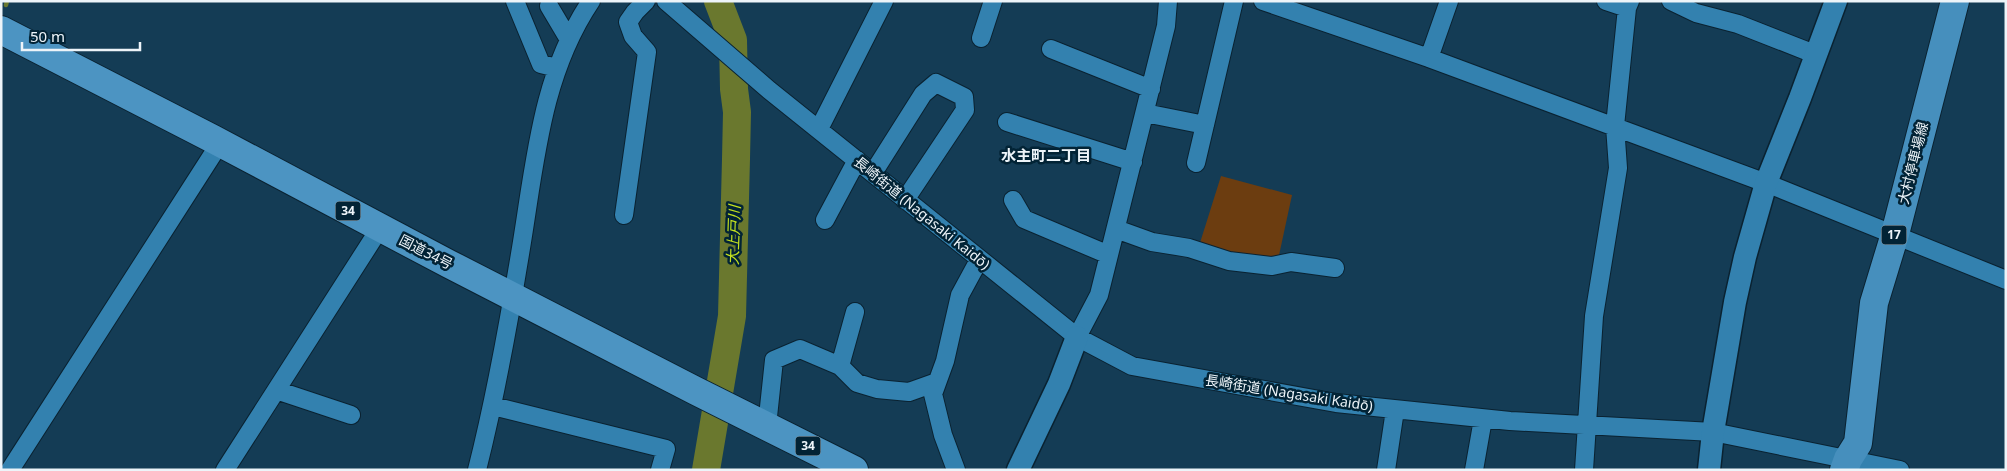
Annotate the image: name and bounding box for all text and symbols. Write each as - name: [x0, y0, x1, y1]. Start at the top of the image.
- scale bar: [22, 20, 140, 52]
- text: 50 m: [30, 26, 65, 46]
- street label: 大村停車場線: [1893, 120, 1932, 206]
- district label: 水主町二丁目: [1001, 145, 1091, 165]
- street label: 長崎街道 (Nagasaki Kaidō): [850, 152, 994, 273]
- road number: 34: [336, 202, 360, 220]
- water label: 大上戸川: [722, 203, 744, 265]
- road number: 17: [1882, 226, 1906, 244]
- street label: 国道34号: [396, 230, 456, 273]
- street label: 長崎街道 (Nagasaki Kaidō): [1204, 370, 1374, 415]
- road number: 34: [796, 436, 820, 456]

